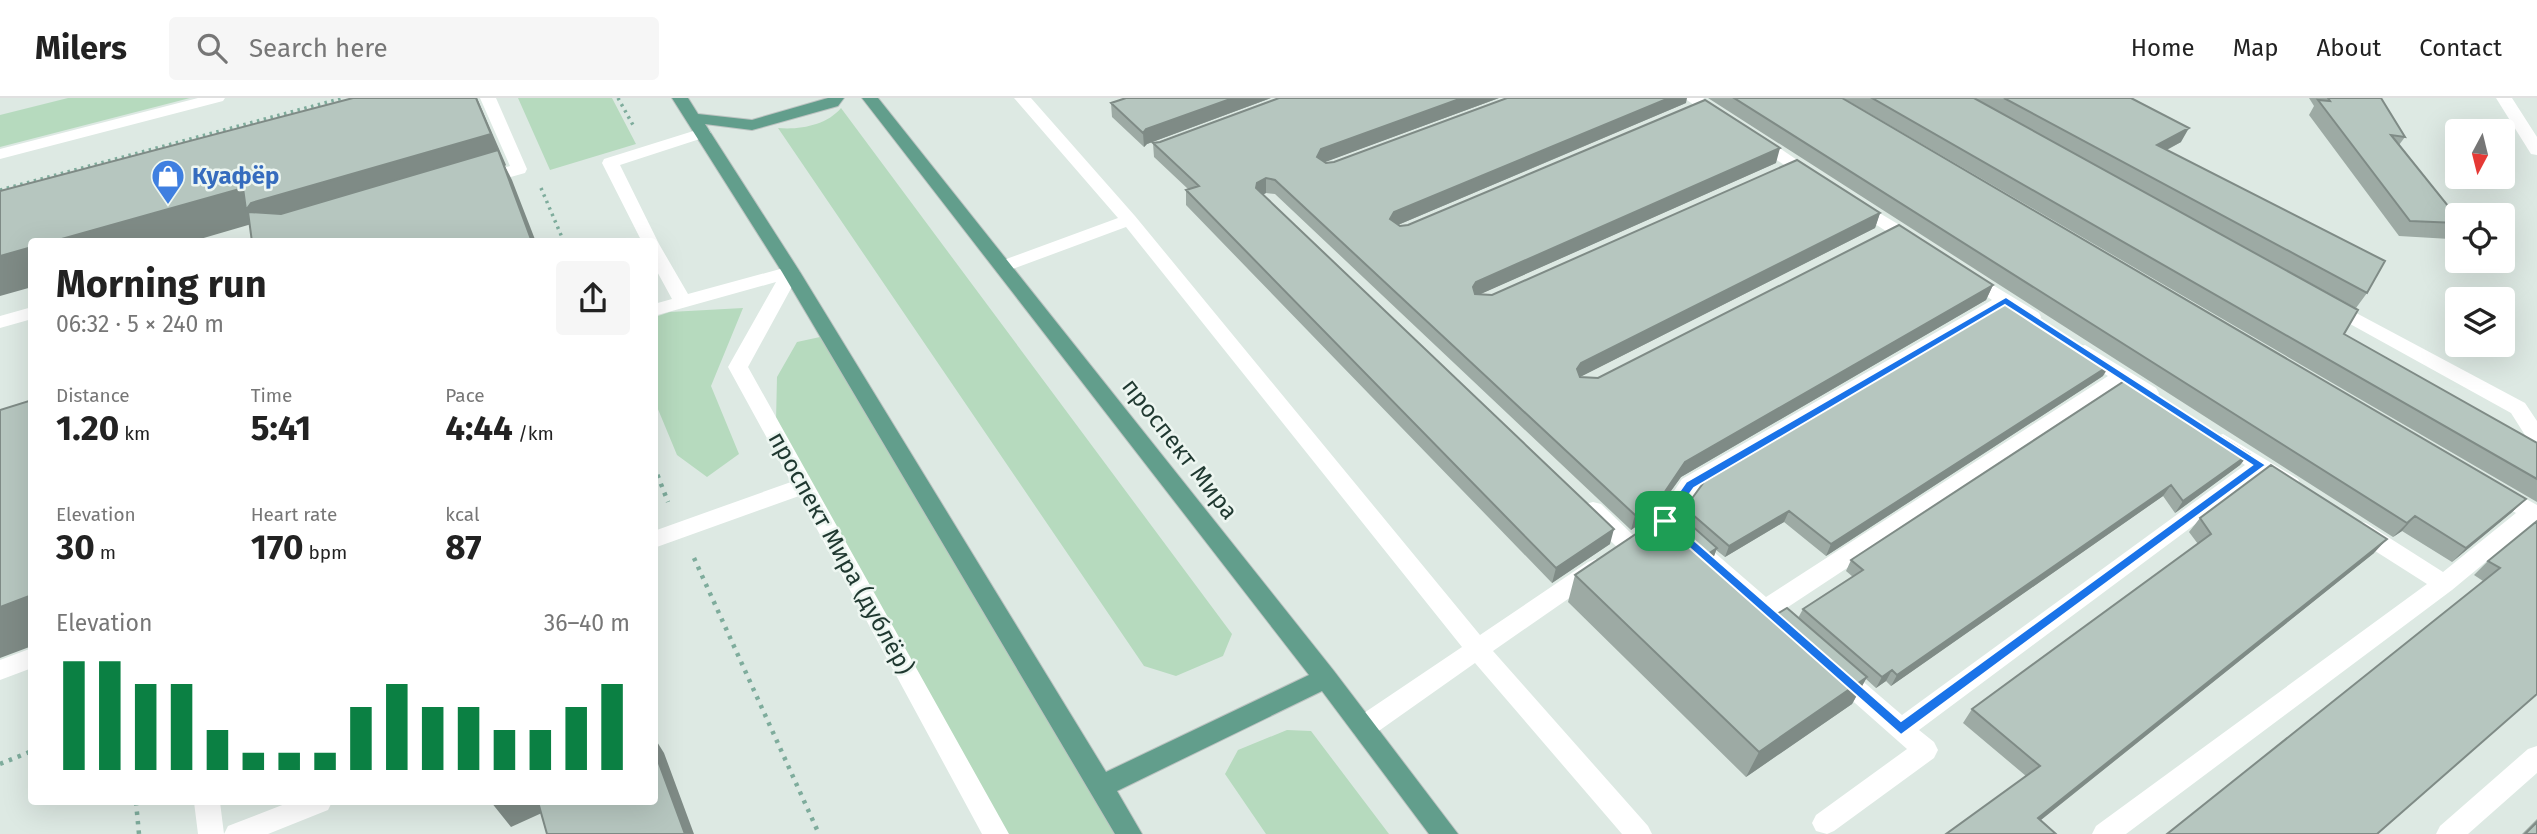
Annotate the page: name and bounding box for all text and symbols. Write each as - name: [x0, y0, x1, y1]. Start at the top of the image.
- search box: [169, 17, 659, 80]
- text: Milers: [35, 28, 127, 68]
- icon: search: [193, 29, 231, 67]
- text: Search here: [249, 33, 388, 64]
- text: Home: [2131, 34, 2195, 62]
- text: Map: [2233, 34, 2279, 62]
- text: About: [2317, 34, 2381, 62]
- text: Contact: [2419, 34, 2502, 62]
- north arrow: [2445, 119, 2515, 189]
- map controls: [2445, 119, 2515, 357]
- shop icon: Куафёр: [149, 157, 187, 206]
- place label: Куафёр: [192, 162, 279, 190]
- button: locate: [2445, 203, 2515, 273]
- text: Morning run: [56, 261, 267, 307]
- button: share: [556, 261, 630, 335]
- button: layers: [2445, 287, 2515, 357]
- text: 06:32 · 5 × 240 m: [56, 310, 224, 338]
- street label: проспект Мира: [1116, 373, 1244, 525]
- text: Distance: [56, 384, 130, 407]
- text: Time: [251, 384, 292, 407]
- text: Pace: [445, 384, 485, 407]
- text: 1.20: [56, 407, 119, 449]
- text: 5:41: [251, 407, 311, 449]
- text: 4:44: [445, 407, 513, 449]
- text: km: [119, 422, 150, 445]
- text: /km: [513, 422, 554, 445]
- street label: проспект Мира (дублёр): [763, 427, 919, 679]
- pin: [1635, 491, 1695, 551]
- icon: arrive: [1646, 502, 1684, 540]
- text: Elevation: [56, 503, 136, 526]
- text: Heart rate: [251, 503, 337, 526]
- text: kcal: [445, 503, 480, 526]
- text: 30: [56, 526, 95, 568]
- text: 170: [251, 526, 303, 568]
- text: 87: [445, 526, 482, 568]
- text: m: [95, 541, 116, 564]
- text: bpm: [303, 541, 347, 564]
- text: Elevation: [56, 609, 152, 637]
- text: 36–40 m: [544, 609, 630, 637]

